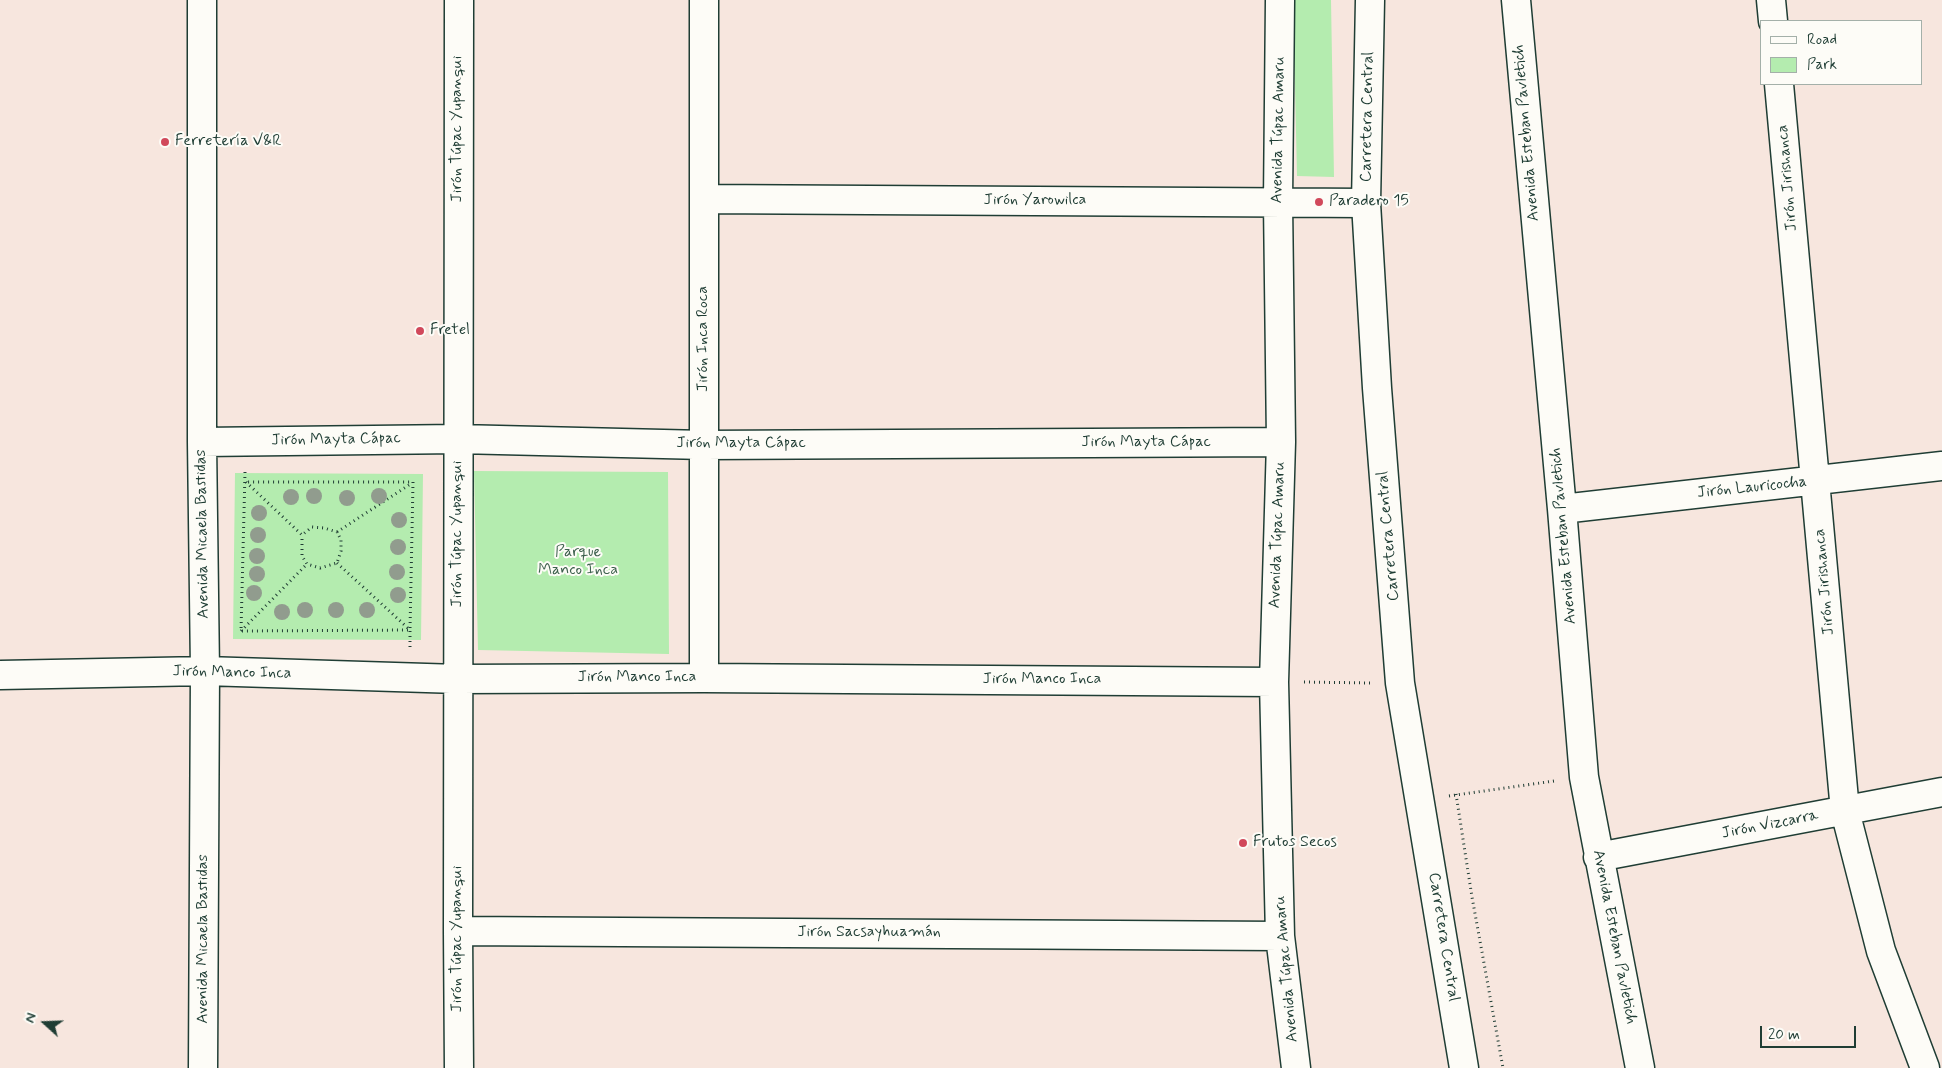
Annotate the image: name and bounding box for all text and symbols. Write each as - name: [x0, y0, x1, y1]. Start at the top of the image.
- legend: [1760, 20, 1922, 85]
- text: Road: [1807, 30, 1837, 50]
- street label: Avenida Esteban Pavletich: [1510, 44, 1544, 222]
- street label: Carretera Central: [1357, 52, 1379, 182]
- text: Park: [1807, 55, 1837, 75]
- street label: Jirón Túpac Yupanqui: [448, 56, 468, 202]
- street label: Avenida Túpac Amaru: [1268, 56, 1290, 204]
- street label: Jirón Jirishanca: [1774, 124, 1802, 232]
- place label: Ferretería V&R: [175, 132, 282, 152]
- marker: Ferretería V&R: [159, 136, 171, 148]
- street label: Jirón Yarowilca: [984, 191, 1086, 211]
- place label: Paradero 15: [1329, 192, 1409, 212]
- marker: Paradero 15: [1313, 196, 1325, 208]
- street label: Jirón Inca Roca: [694, 286, 714, 392]
- place label: Fretel: [430, 321, 470, 341]
- marker: Fretel: [414, 325, 426, 337]
- street label: Jirón Mayta Cápac: [271, 429, 401, 451]
- street label: Jirón Mayta Cápac: [1081, 433, 1211, 453]
- street label: Jirón Mayta Cápac: [676, 434, 806, 454]
- street label: Avenida Esteban Pavletich: [1547, 447, 1581, 625]
- street label: Avenida Micaela Bastidas: [192, 449, 214, 619]
- street label: Jirón Túpac Yupanqui: [448, 461, 468, 607]
- street label: Avenida Túpac Amaru: [1266, 461, 1290, 609]
- street label: Carretera Central: [1374, 470, 1404, 602]
- street label: Jirón Lauricocha: [1696, 473, 1808, 503]
- street label: Jirón Jirishanca: [1811, 528, 1839, 636]
- park label: Parque Manco Inca: [538, 543, 618, 581]
- street label: Jirón Manco Inca: [172, 662, 292, 684]
- street label: Jirón Manco Inca: [578, 668, 696, 688]
- street label: Jirón Manco Inca: [983, 670, 1101, 690]
- street label: Jirón Vizcarra: [1720, 806, 1820, 844]
- place label: Frutos Secos: [1253, 833, 1337, 853]
- marker: Frutos Secos: [1237, 837, 1249, 849]
- street label: Avenida Esteban Pavletich: [1588, 848, 1640, 1026]
- street label: Avenida Micaela Bastidas: [194, 854, 214, 1024]
- street label: Jirón Túpac Yupanqui: [448, 866, 468, 1012]
- street label: Carretera Central: [1423, 871, 1463, 1003]
- street label: Avenida Túpac Amaru: [1271, 895, 1303, 1043]
- street label: Jirón Sacsayhuamán: [797, 923, 941, 943]
- north arrow: [20, 998, 70, 1048]
- text: N: [21, 1010, 41, 1025]
- scale bar: [1762, 1016, 1858, 1048]
- text: 20 m: [1768, 1025, 1800, 1045]

